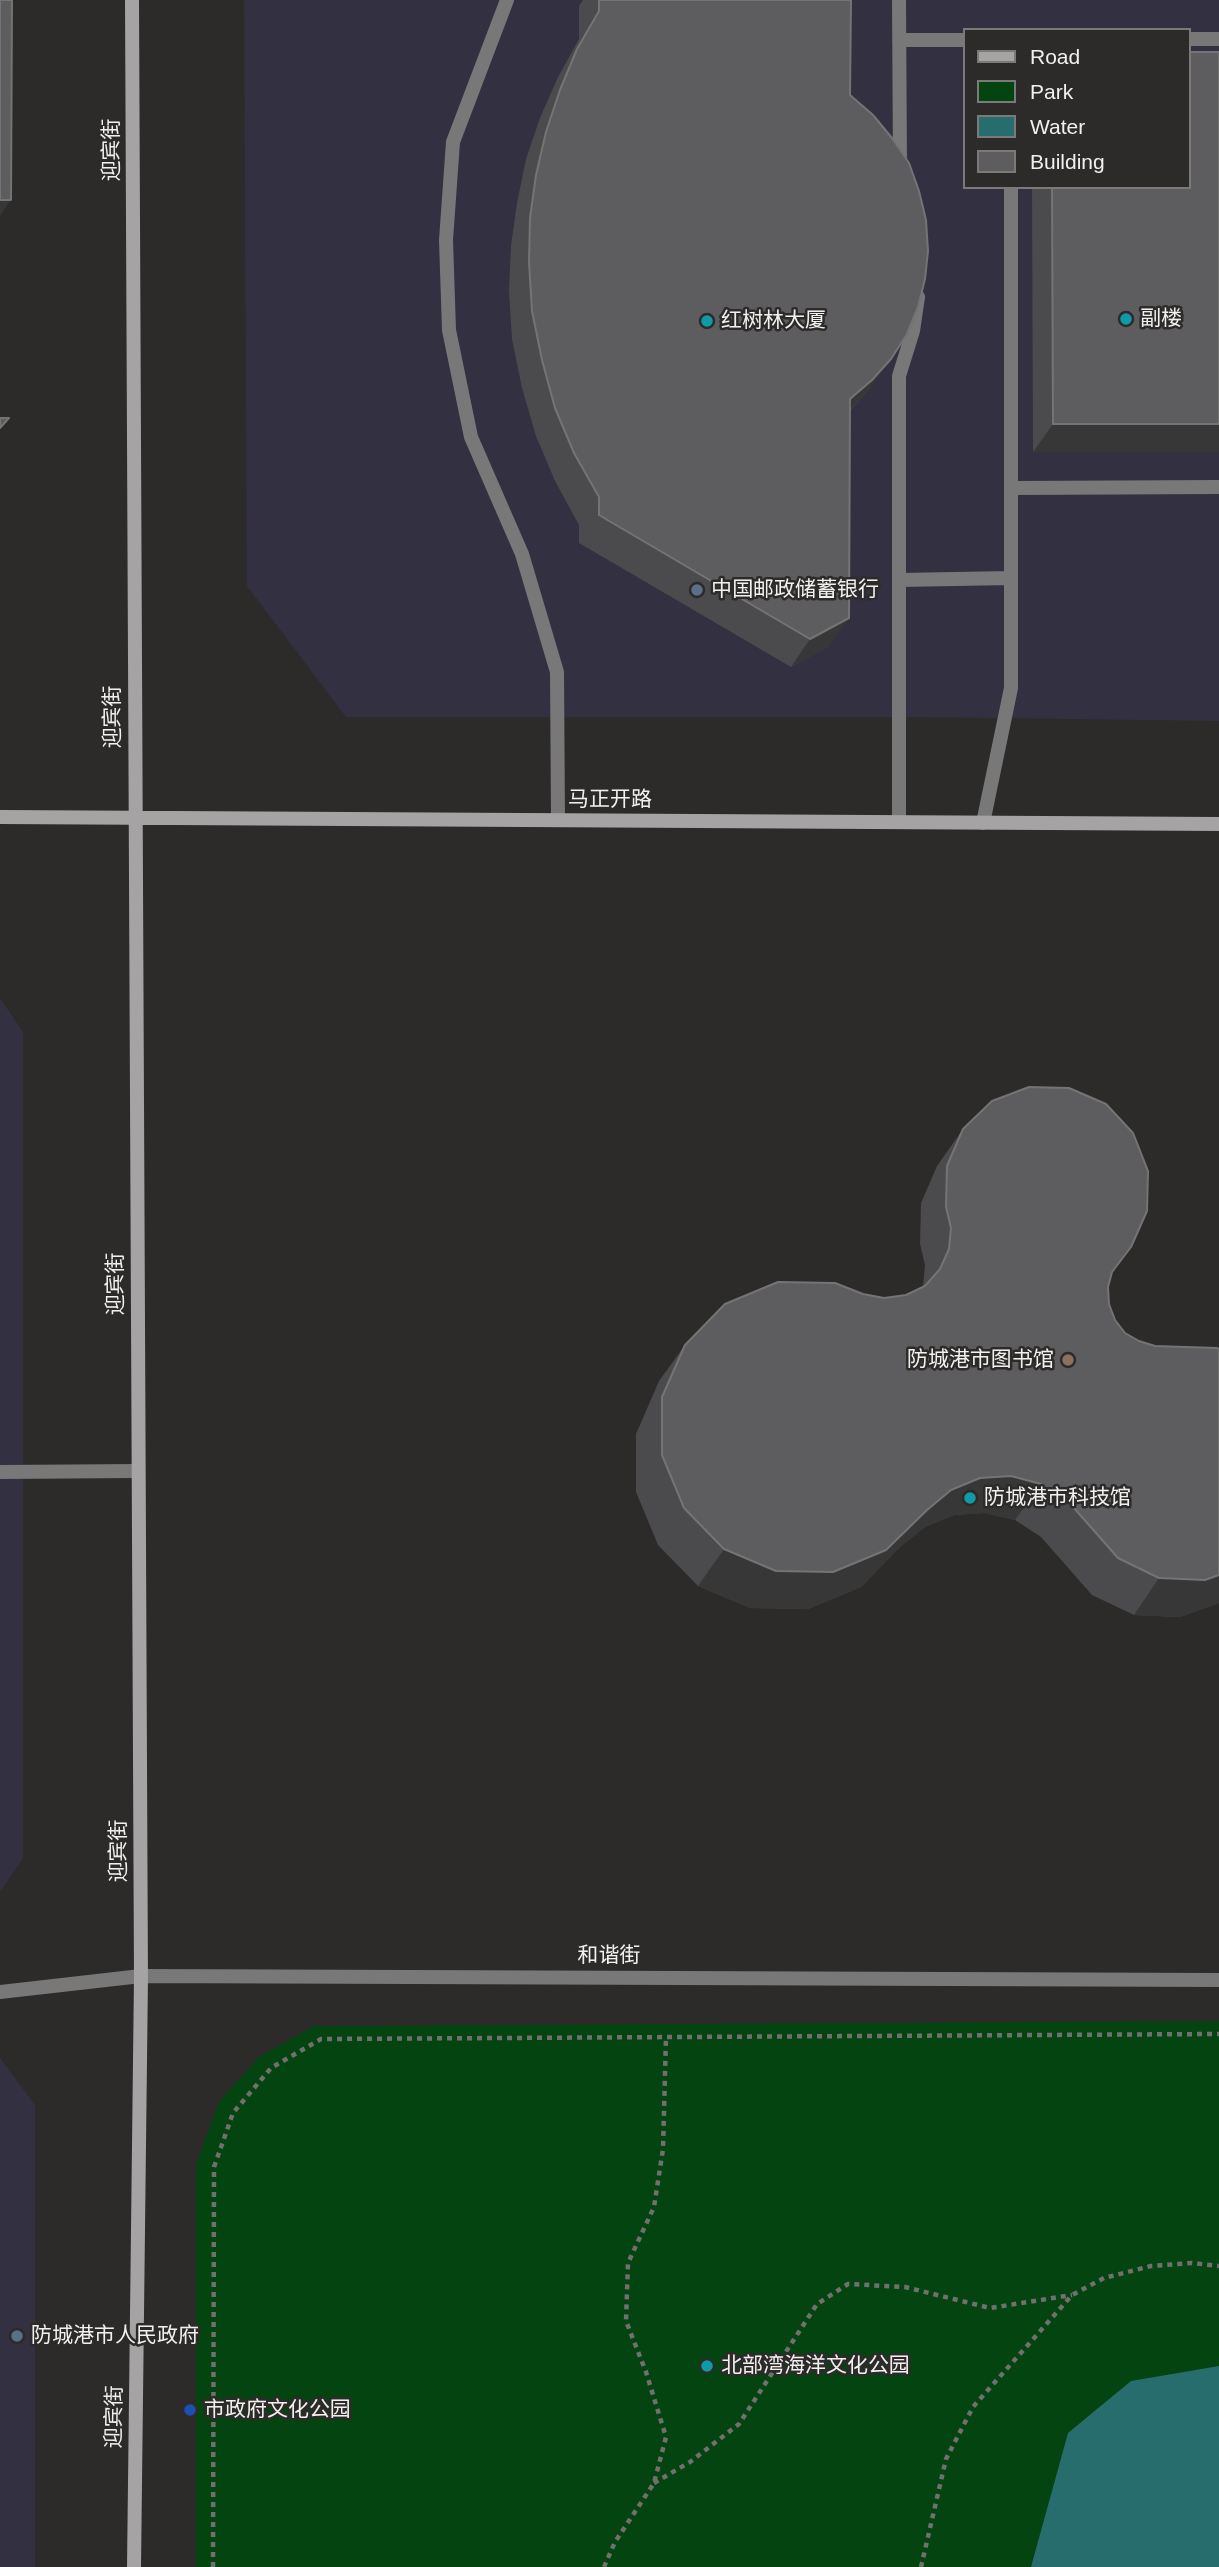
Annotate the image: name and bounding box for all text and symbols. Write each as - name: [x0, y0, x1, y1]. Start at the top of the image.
- legend: [964, 28, 1191, 189]
- text: Road: [1030, 45, 1080, 68]
- text: Park: [1030, 80, 1073, 103]
- text: Water: [1030, 115, 1085, 138]
- street label: 迎宾街: [99, 119, 125, 181]
- text: Building: [1030, 150, 1105, 173]
- place label: 副楼: [1140, 306, 1182, 332]
- place label: 红树林大厦: [721, 308, 826, 334]
- marker: 副楼: [1118, 311, 1134, 327]
- marker: 红树林大厦: [699, 313, 715, 329]
- place label: 中国邮政储蓄银行: [711, 577, 879, 603]
- marker: 中国邮政储蓄银行: [689, 582, 705, 598]
- street label: 迎宾街: [100, 686, 126, 748]
- street label: 马正开路: [568, 787, 652, 813]
- street label: 迎宾街: [103, 1253, 129, 1315]
- place label: 防城港市图书馆: [907, 1347, 1054, 1373]
- marker: 防城港市图书馆: [1060, 1352, 1076, 1368]
- place label: 防城港市科技馆: [984, 1485, 1131, 1511]
- marker: 防城港市科技馆: [962, 1490, 978, 1506]
- street label: 迎宾街: [106, 1820, 132, 1882]
- street label: 和谐街: [578, 1943, 640, 1969]
- place label: 防城港市人民政府: [31, 2323, 199, 2349]
- marker: 防城港市人民政府: [9, 2328, 25, 2344]
- place label: 北部湾海洋文化公园: [721, 2353, 910, 2379]
- marker: 北部湾海洋文化公园: [699, 2358, 715, 2374]
- street label: 迎宾街: [102, 2385, 128, 2449]
- place label: 市政府文化公园: [204, 2397, 351, 2423]
- marker: 市政府文化公园: [182, 2402, 198, 2418]

